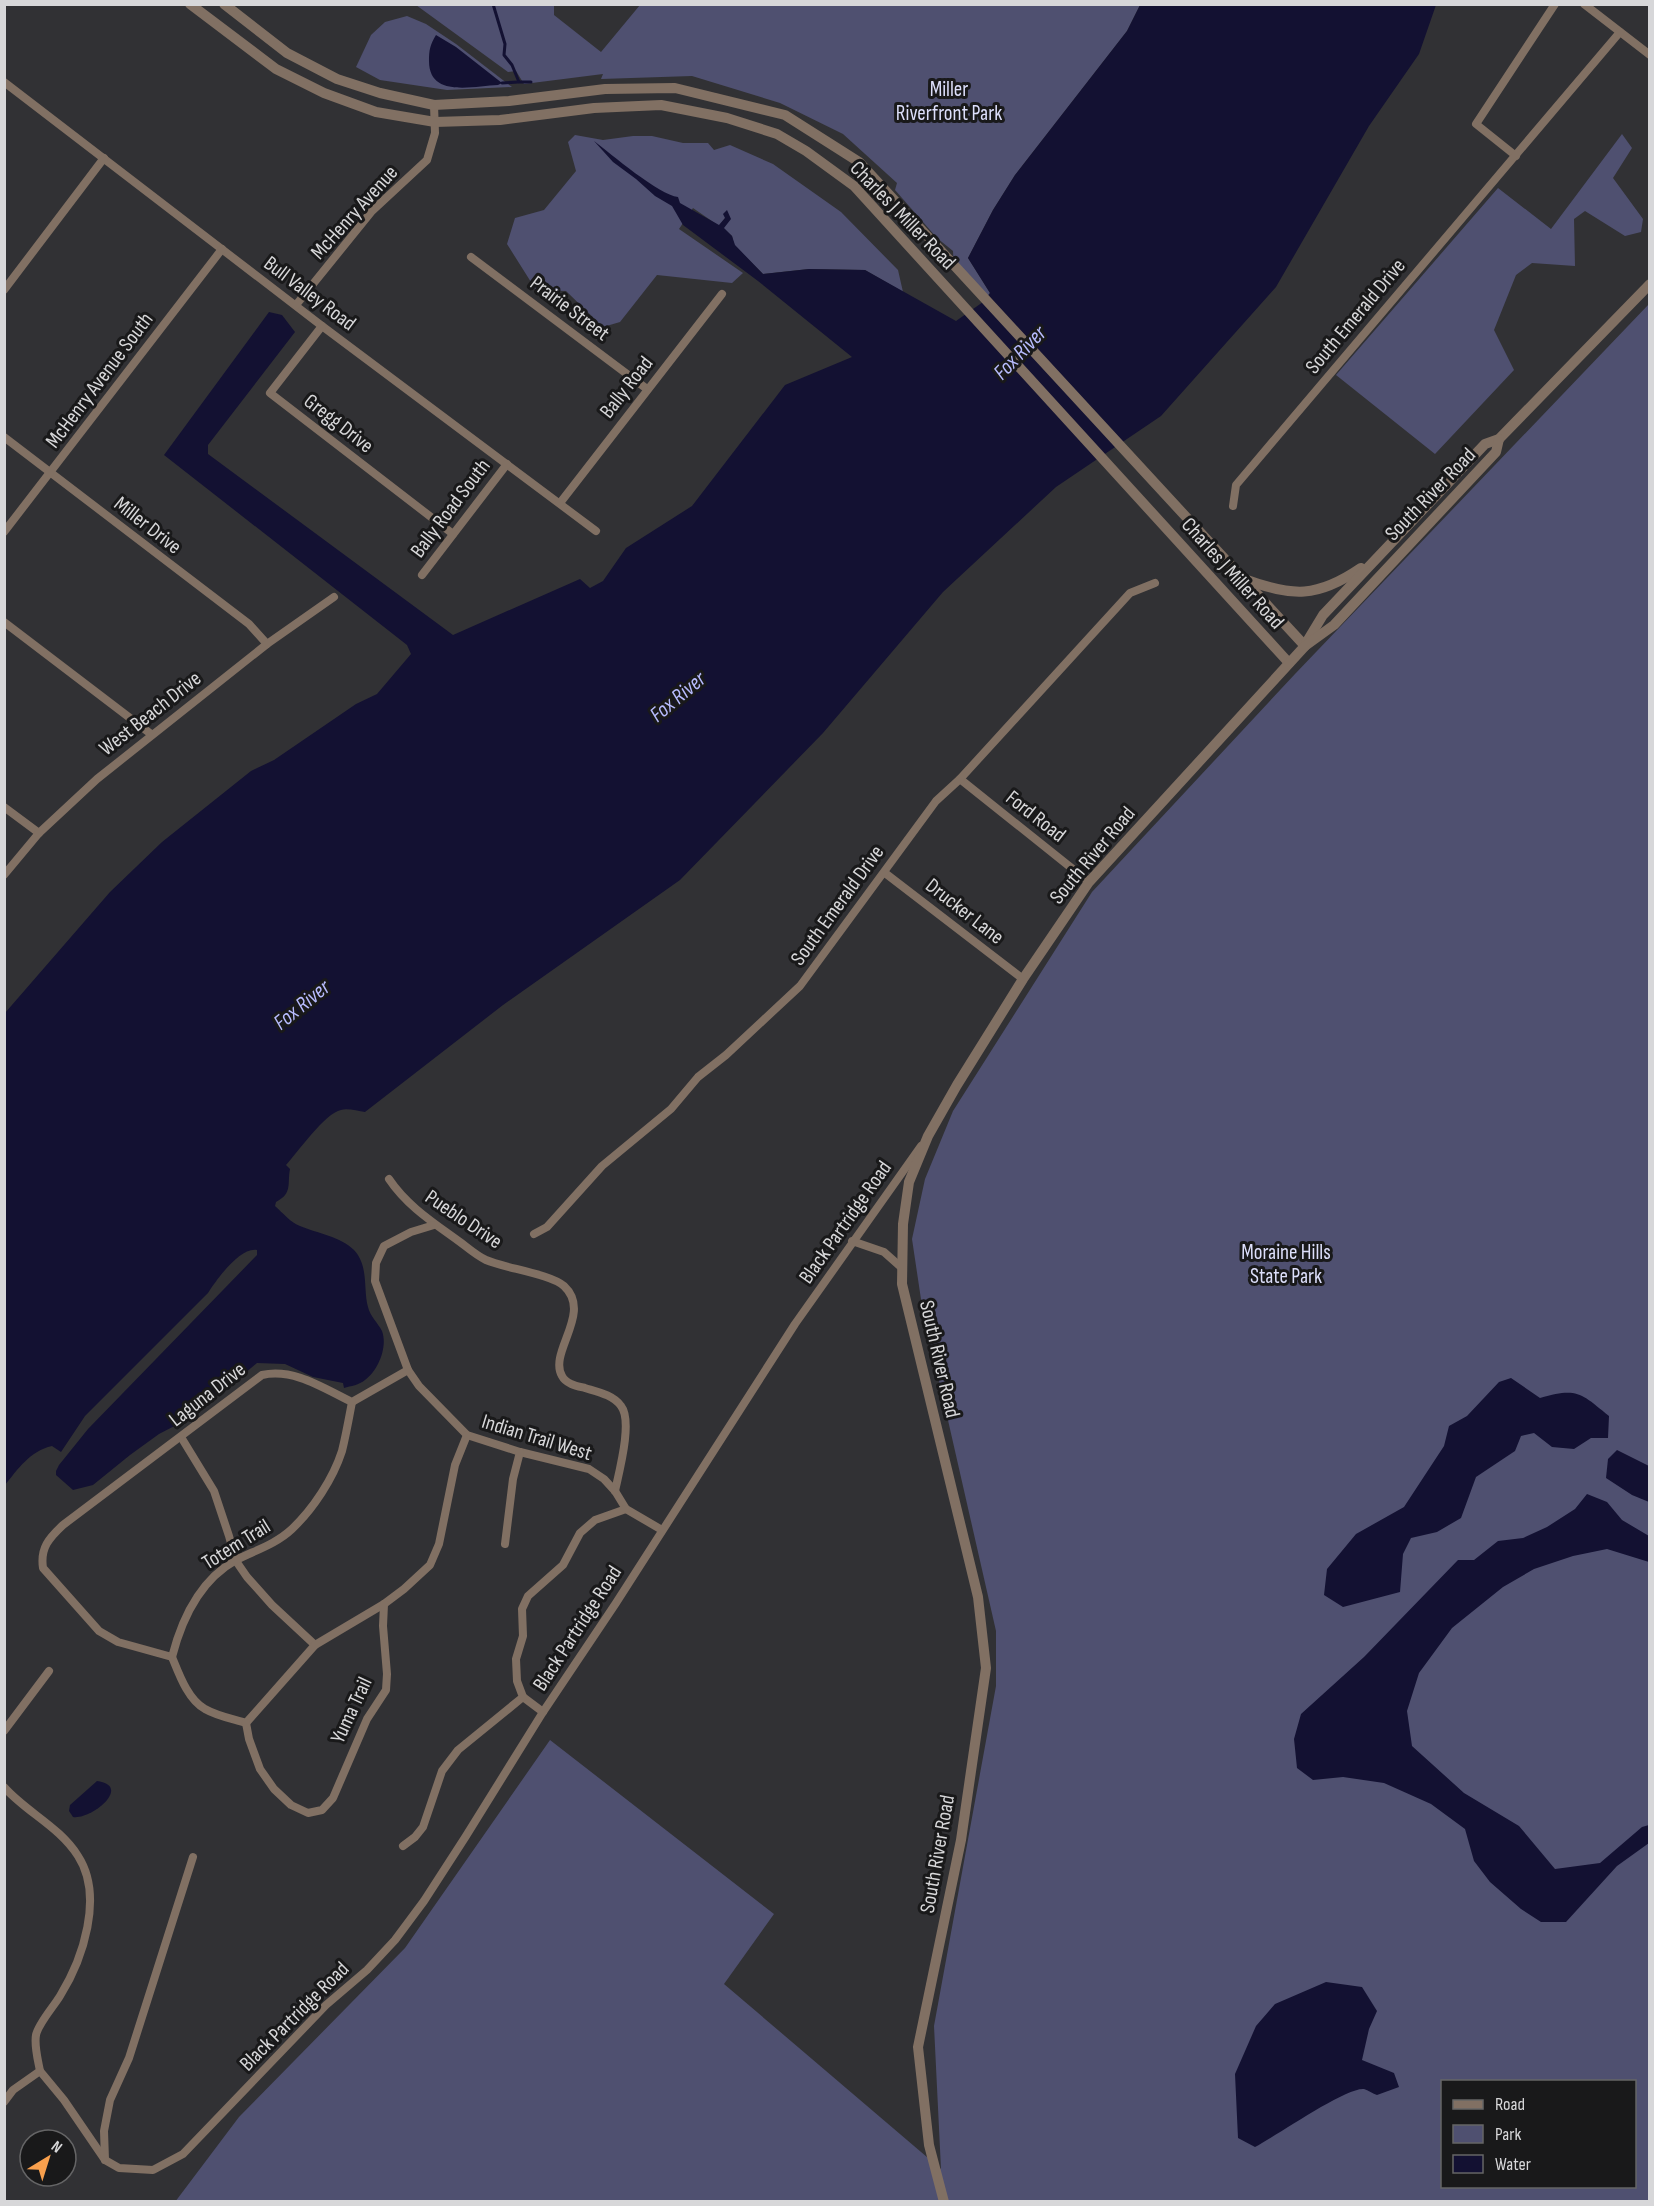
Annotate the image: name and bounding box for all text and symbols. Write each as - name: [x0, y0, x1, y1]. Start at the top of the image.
- park label: Miller Riverfront Park: [896, 77, 1002, 126]
- street label: Charles J Miller Road: [845, 156, 961, 275]
- street label: McHenry Avenue: [306, 160, 403, 265]
- street label: Bull Valley Road: [259, 251, 361, 336]
- street label: South Emerald Drive: [1300, 254, 1411, 379]
- street label: Prairie Street: [525, 271, 614, 346]
- street label: McHenry Avenue South: [40, 308, 158, 453]
- water label: Fox River: [988, 320, 1053, 386]
- street label: Bally Road: [594, 351, 658, 423]
- street label: Gregg Drive: [299, 388, 378, 458]
- street label: South River Road: [1380, 443, 1481, 546]
- street label: Bally Road South: [405, 454, 496, 563]
- street label: Miller Drive: [109, 491, 186, 559]
- street label: Charles J Miller Road: [1176, 513, 1289, 634]
- water label: Fox River: [644, 665, 712, 728]
- street label: West Beach Drive: [94, 666, 206, 761]
- street label: Ford Road: [1001, 785, 1071, 848]
- street label: South River Road: [1044, 801, 1140, 909]
- street label: South Emerald Drive: [785, 840, 889, 970]
- street label: Drucker Lane: [921, 873, 1009, 950]
- water label: Fox River: [268, 974, 336, 1036]
- street label: Black Partridge Road: [794, 1156, 897, 1289]
- street label: Pueblo Drive: [420, 1185, 507, 1254]
- park label: Moraine Hills State Park: [1241, 1240, 1331, 1289]
- street label: South River Road: [914, 1298, 965, 1420]
- street label: Laguna Drive: [164, 1357, 251, 1432]
- street label: Indian Trail West: [479, 1409, 595, 1466]
- street label: Totem Trail: [197, 1514, 275, 1575]
- street label: Black Partridge Road: [528, 1561, 627, 1696]
- street label: Yuma Trail: [325, 1673, 378, 1747]
- street label: South River Road: [915, 1793, 960, 1915]
- street label: Black Partridge Road: [235, 1957, 354, 2076]
- legend: [1441, 2080, 1636, 2188]
- text: Road: [1495, 2094, 1525, 2115]
- text: Park: [1495, 2124, 1521, 2145]
- north arrow: [18, 2128, 78, 2188]
- text: N: [47, 2137, 66, 2157]
- text: Water: [1495, 2154, 1531, 2175]

